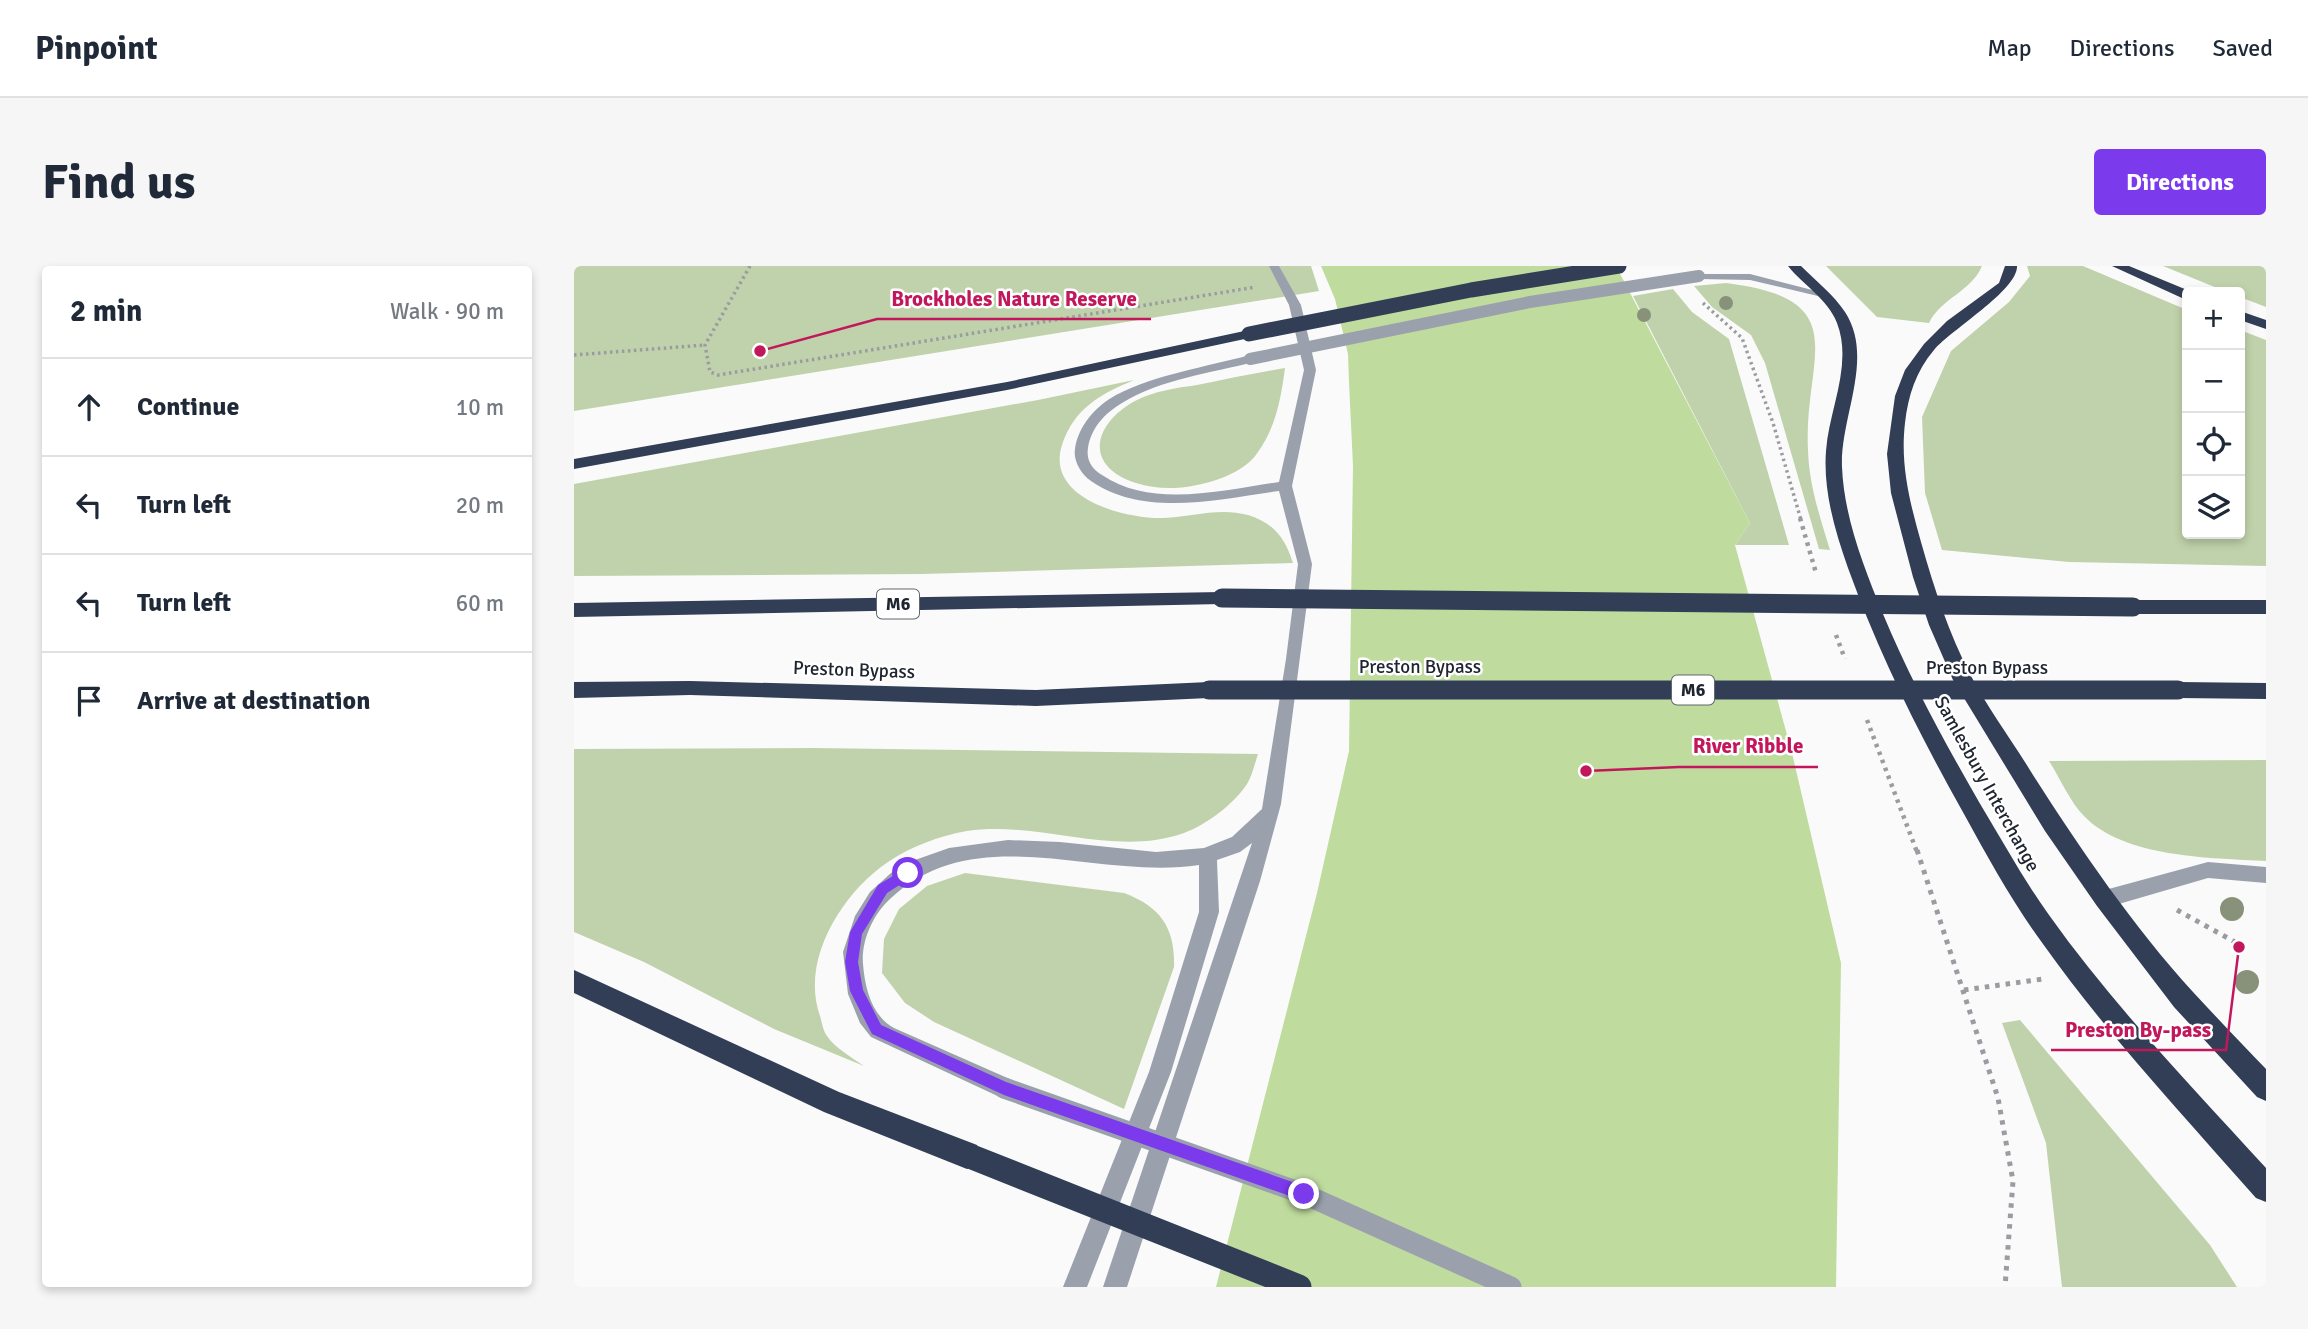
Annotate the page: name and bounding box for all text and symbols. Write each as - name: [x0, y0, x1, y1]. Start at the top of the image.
- text: Pinpoint: [35, 28, 158, 69]
- text: Map: [1987, 33, 2032, 63]
- text: Directions: [2070, 33, 2175, 63]
- text: Saved: [2213, 33, 2273, 63]
- button: Directions: [2094, 149, 2266, 215]
- text: Find us: [42, 152, 195, 212]
- callout: Brockholes Nature Reserve: [877, 277, 1151, 319]
- text: Brockholes Nature Reserve: [891, 286, 1137, 312]
- map controls: [2182, 287, 2245, 539]
- button: +: [2182, 287, 2245, 350]
- text: 2 min: [70, 293, 142, 330]
- text: Walk · 90 m: [390, 297, 504, 326]
- button: −: [2182, 350, 2245, 413]
- icon: ahead: [70, 388, 108, 426]
- text: Continue: [137, 391, 239, 423]
- text: 10 m: [456, 393, 504, 422]
- button: locate: [2182, 413, 2245, 476]
- button: layers: [2182, 476, 2245, 539]
- icon: left: [70, 486, 108, 524]
- text: Turn left: [137, 489, 231, 521]
- text: 20 m: [456, 491, 504, 520]
- icon: left: [70, 584, 108, 622]
- text: Turn left: [137, 587, 231, 619]
- text: 60 m: [456, 589, 504, 618]
- road number: M6: [877, 590, 919, 618]
- street label: Preston Bypass: [1359, 655, 1481, 679]
- street label: Preston Bypass: [792, 656, 916, 684]
- street label: Preston Bypass: [1926, 656, 2048, 680]
- road number: M6: [1672, 676, 1714, 704]
- icon: arrive: [70, 682, 108, 720]
- text: Arrive at destination: [137, 685, 370, 717]
- street label: Samlesbury Interchange: [1929, 692, 2045, 876]
- callout: River Ribble: [1679, 725, 1818, 767]
- text: River Ribble: [1693, 733, 1803, 759]
- route start: [892, 857, 923, 888]
- callout: Preston By-pass: [2051, 1008, 2226, 1050]
- text: Preston By-pass: [2065, 1017, 2211, 1043]
- route end: [1288, 1178, 1319, 1209]

